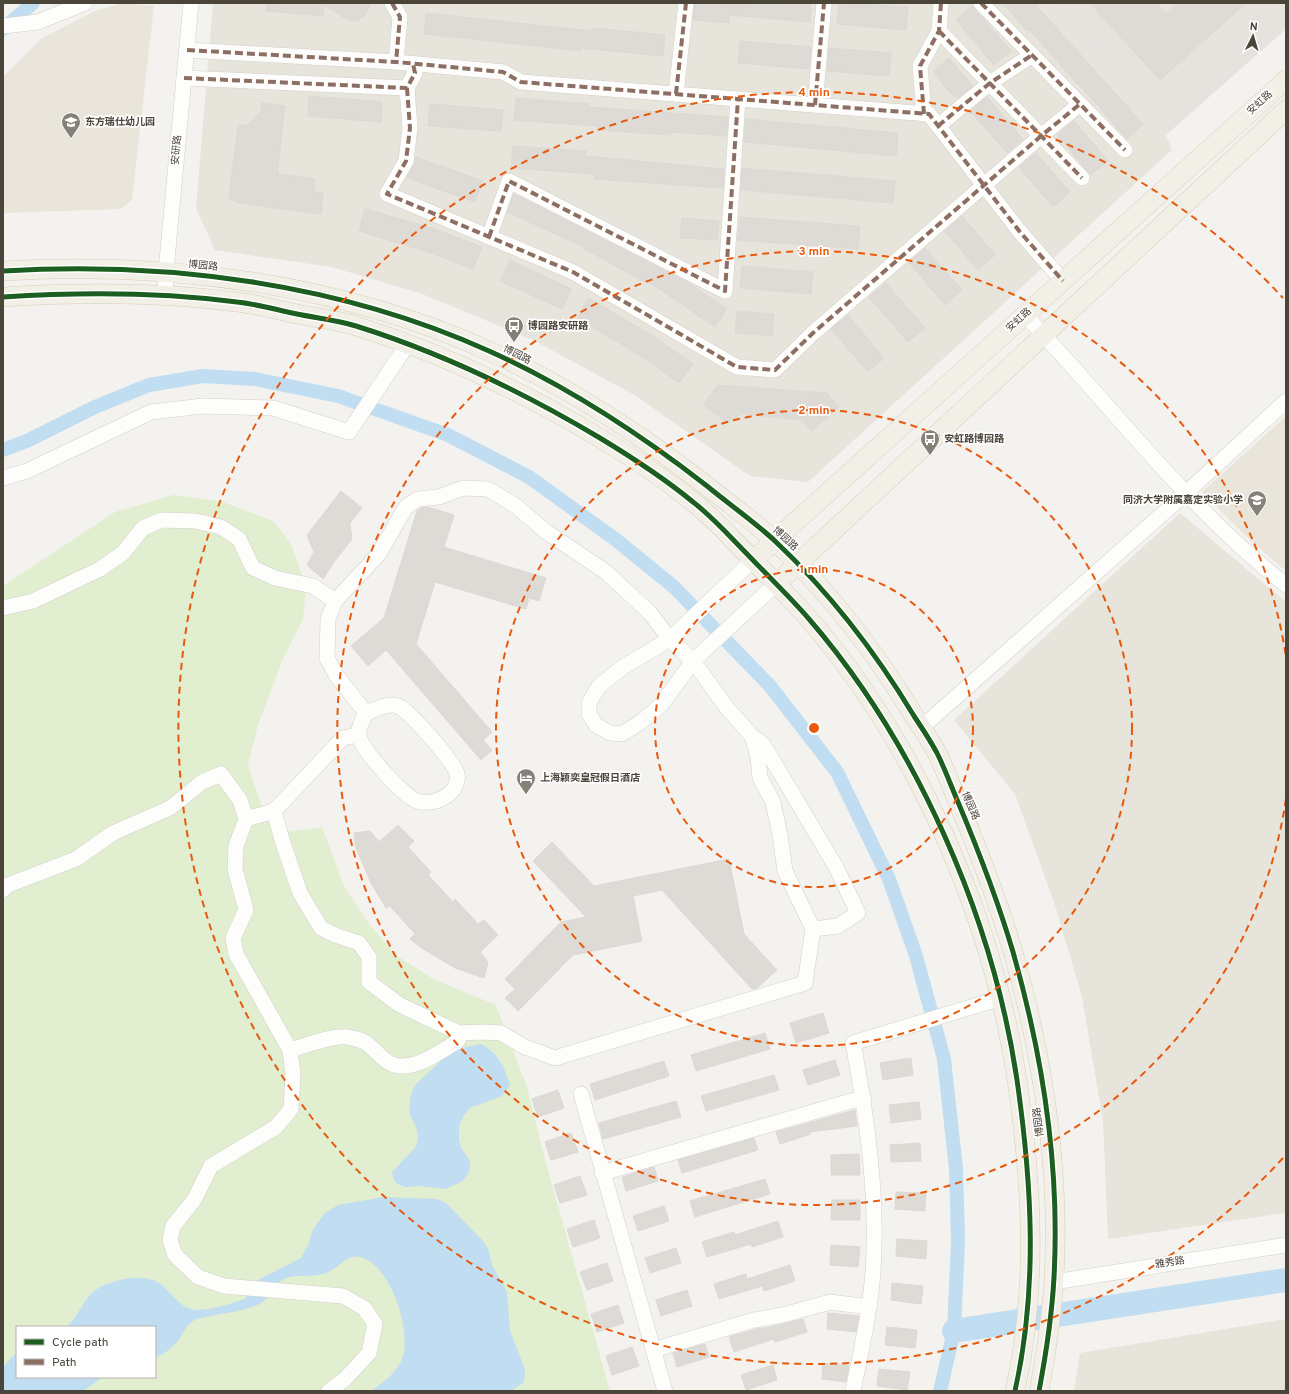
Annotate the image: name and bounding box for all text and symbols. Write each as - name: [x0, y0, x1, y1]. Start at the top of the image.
- north arrow: [1233, 16, 1273, 56]
- text: N: [1249, 20, 1258, 34]
- text: 4 min: [798, 85, 830, 101]
- street label: 安虹路: [1245, 88, 1275, 118]
- school or university icon: 东方瑞仕幼儿园: [60, 111, 82, 139]
- place label: 东方瑞仕幼儿园: [85, 115, 155, 129]
- street label: 安研路: [169, 134, 185, 166]
- text: 3 min: [798, 244, 830, 260]
- street label: 博园路: [187, 258, 219, 274]
- street label: 安虹路: [1004, 305, 1034, 335]
- bus stop icon: 博园路安研路: [503, 315, 525, 343]
- place label: 博园路安研路: [528, 319, 589, 333]
- street label: 博园路: [501, 342, 533, 368]
- text: 2 min: [798, 403, 830, 419]
- bus stop icon: 安虹路博园路: [919, 428, 941, 456]
- place label: 安虹路博园路: [944, 432, 1005, 446]
- school or university icon: 同济大学附属嘉定实验小学: [1246, 489, 1268, 517]
- place label: 同济大学附属嘉定实验小学: [1123, 494, 1243, 507]
- street label: 博园路: [770, 524, 800, 554]
- text: 1 min: [800, 562, 828, 578]
- centre of rings: [807, 721, 821, 735]
- hotel icon: 上海颖奕皇冠假日酒店: [515, 767, 537, 795]
- place label: 上海颖奕皇冠假日酒店: [540, 771, 640, 785]
- street label: 博园路: [958, 790, 982, 822]
- street label: 博园路: [1031, 1106, 1047, 1138]
- street label: 雅秀路: [1154, 1254, 1186, 1272]
- legend: [16, 1326, 156, 1378]
- text: Cycle path: [52, 1335, 109, 1351]
- text: Path: [52, 1355, 77, 1371]

